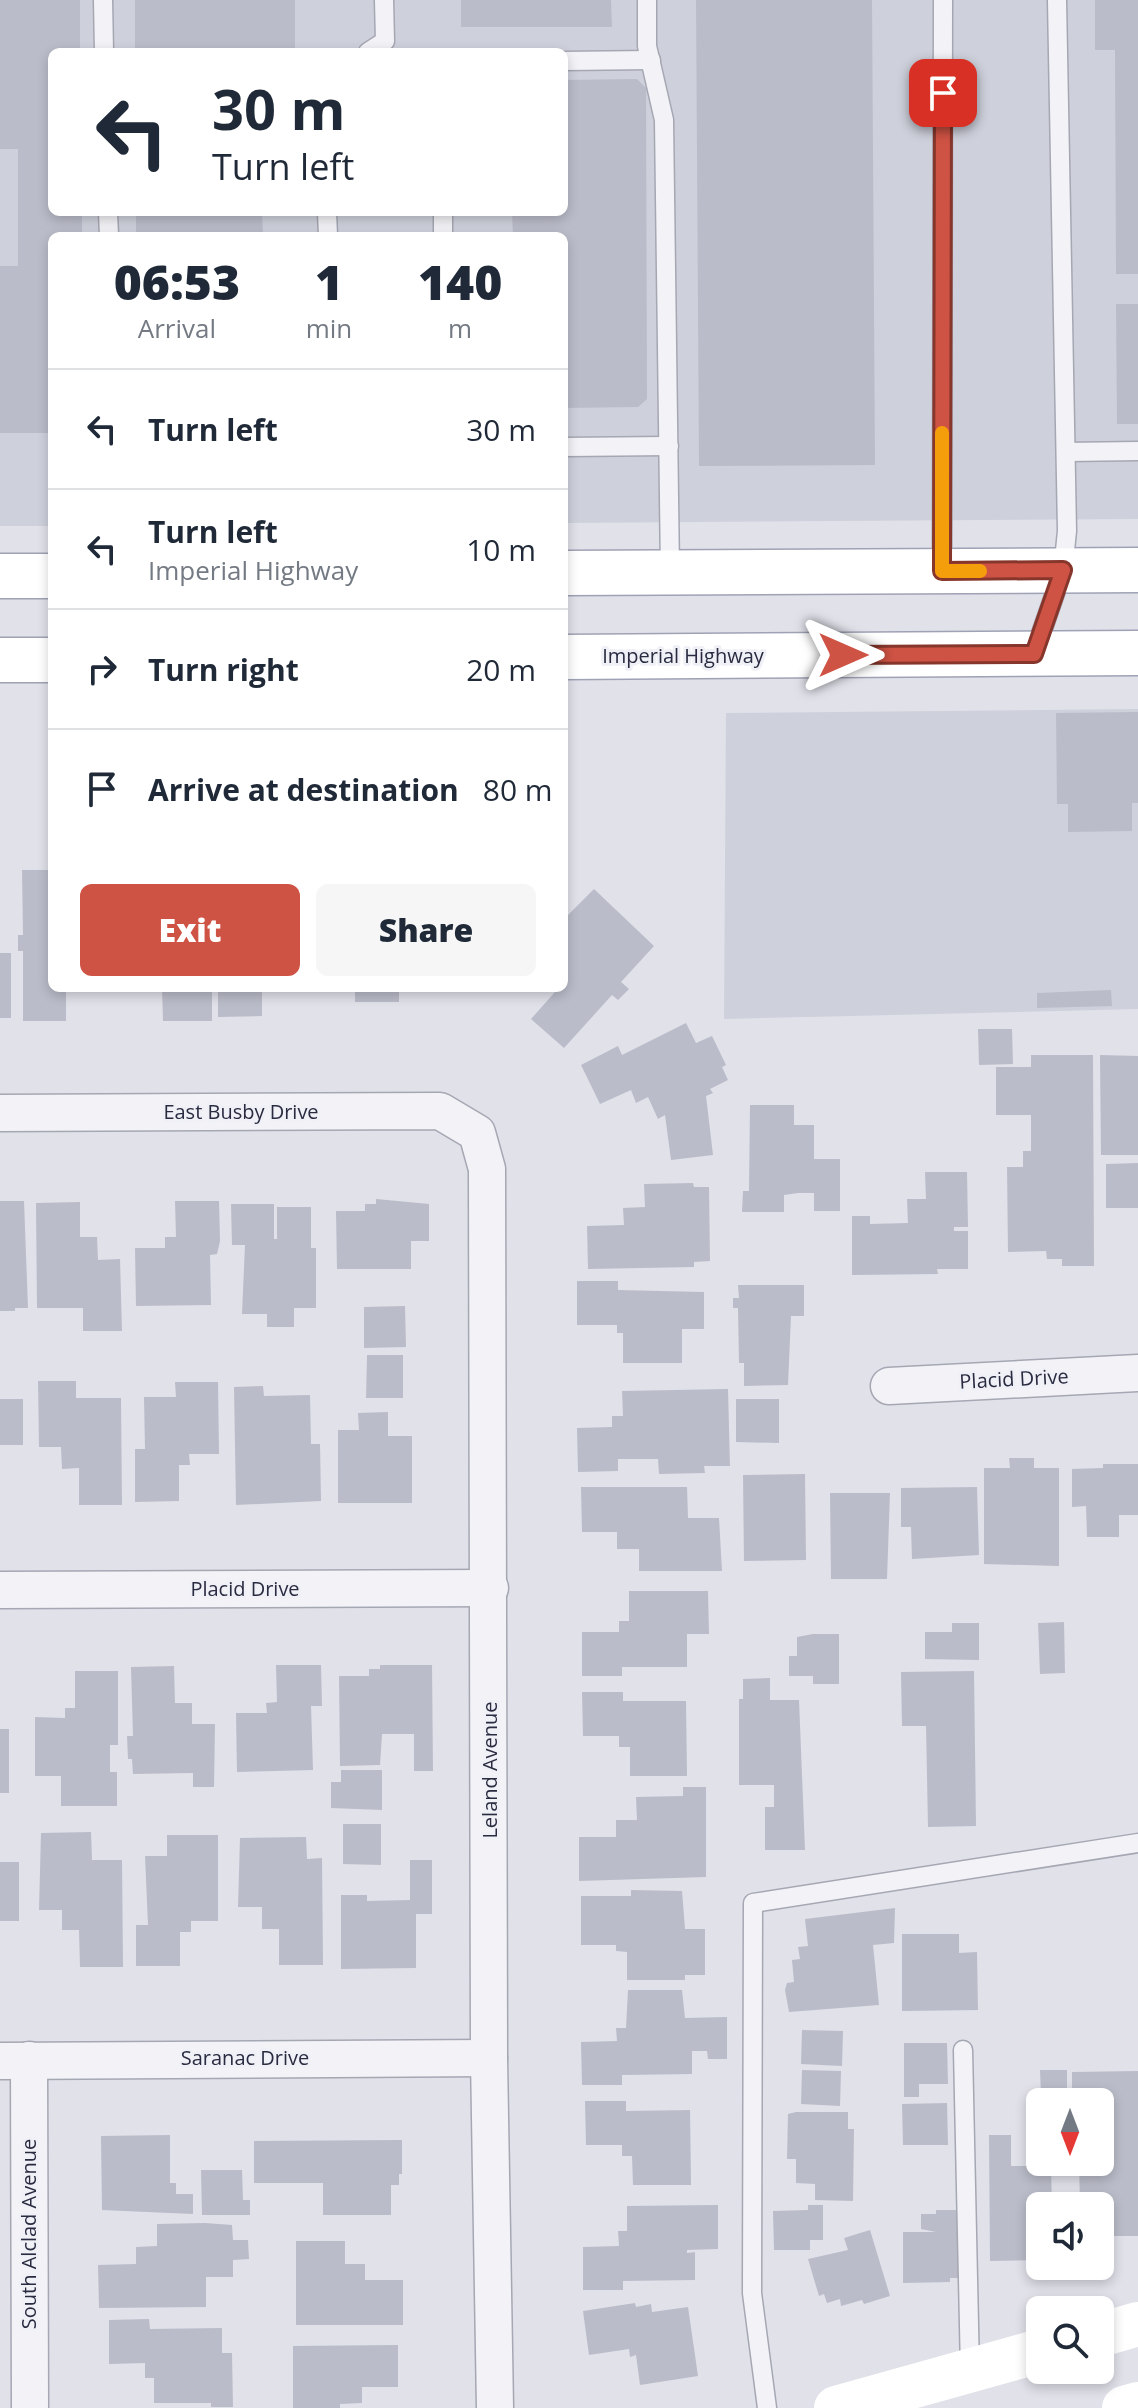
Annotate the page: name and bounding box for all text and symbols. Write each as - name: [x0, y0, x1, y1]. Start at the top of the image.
- pin: [909, 59, 977, 127]
- text: 30 m: [212, 70, 346, 146]
- icon: arrive: [921, 71, 965, 115]
- icon: left: [80, 80, 184, 184]
- text: Turn left: [212, 142, 354, 191]
- text: 06:53: [114, 249, 240, 314]
- text: 1: [315, 249, 343, 314]
- text: 140: [418, 249, 502, 314]
- text: Arrival: [138, 310, 216, 346]
- text: min: [306, 310, 352, 346]
- text: m: [448, 310, 472, 346]
- icon: left: [80, 407, 124, 451]
- text: Turn left: [148, 409, 278, 450]
- text: 30 m: [466, 409, 536, 450]
- text: Turn left: [148, 511, 278, 552]
- icon: left: [80, 527, 124, 571]
- text: 10 m: [466, 529, 536, 570]
- text: Imperial Highway: [148, 552, 358, 588]
- position arrow: [801, 613, 885, 697]
- street label: Imperial Highway: [602, 642, 765, 669]
- icon: right: [80, 647, 124, 691]
- text: Turn right: [148, 649, 299, 690]
- text: 20 m: [466, 649, 536, 690]
- icon: arrive: [80, 767, 124, 811]
- text: Arrive at destination: [148, 769, 459, 810]
- text: 80 m: [483, 769, 553, 810]
- button: Exit: [80, 884, 300, 976]
- button: Share: [316, 884, 536, 976]
- street label: East Busby Drive: [163, 1098, 319, 1125]
- street label: Placid Drive: [959, 1362, 1069, 1395]
- street label: Placid Drive: [190, 1575, 300, 1602]
- street label: Leland Avenue: [476, 1701, 503, 1839]
- street label: Saranac Drive: [181, 2044, 309, 2071]
- north arrow: [1026, 2088, 1114, 2176]
- map controls: [1026, 2088, 1114, 2384]
- street label: South Alclad Avenue: [15, 2139, 42, 2329]
- button: sound: [1026, 2192, 1114, 2280]
- button: search: [1026, 2296, 1114, 2384]

